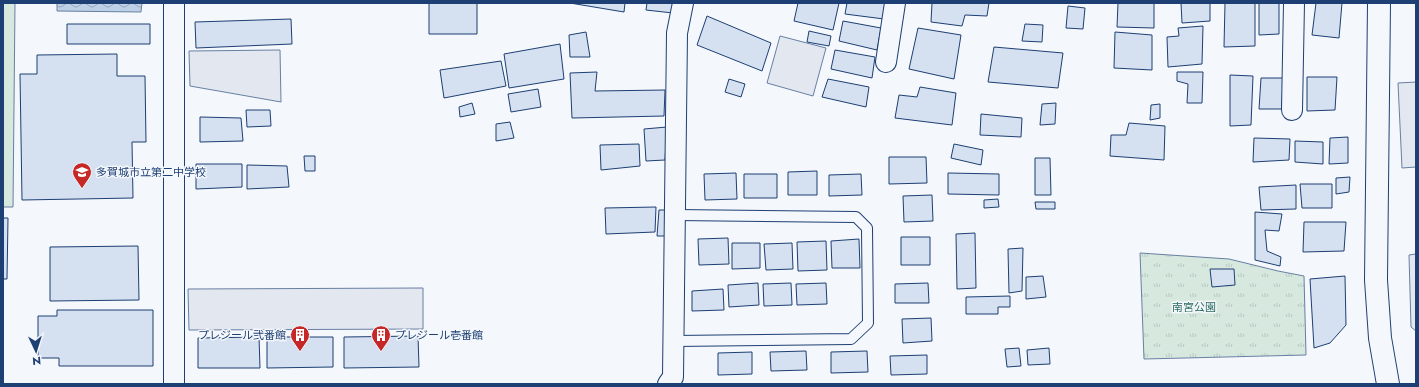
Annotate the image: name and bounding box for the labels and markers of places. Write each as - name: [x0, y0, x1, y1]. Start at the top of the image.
- school or university icon: 多賀城市立第二中学校: [71, 161, 93, 189]
- place label: 多賀城市立第二中学校: [96, 164, 206, 180]
- building icon: プレジール弐番館: [289, 324, 311, 352]
- building icon: プレジール壱番館: [370, 324, 392, 352]
- place label: プレジール弐番館: [198, 327, 286, 343]
- place label: プレジール壱番館: [395, 327, 483, 343]

